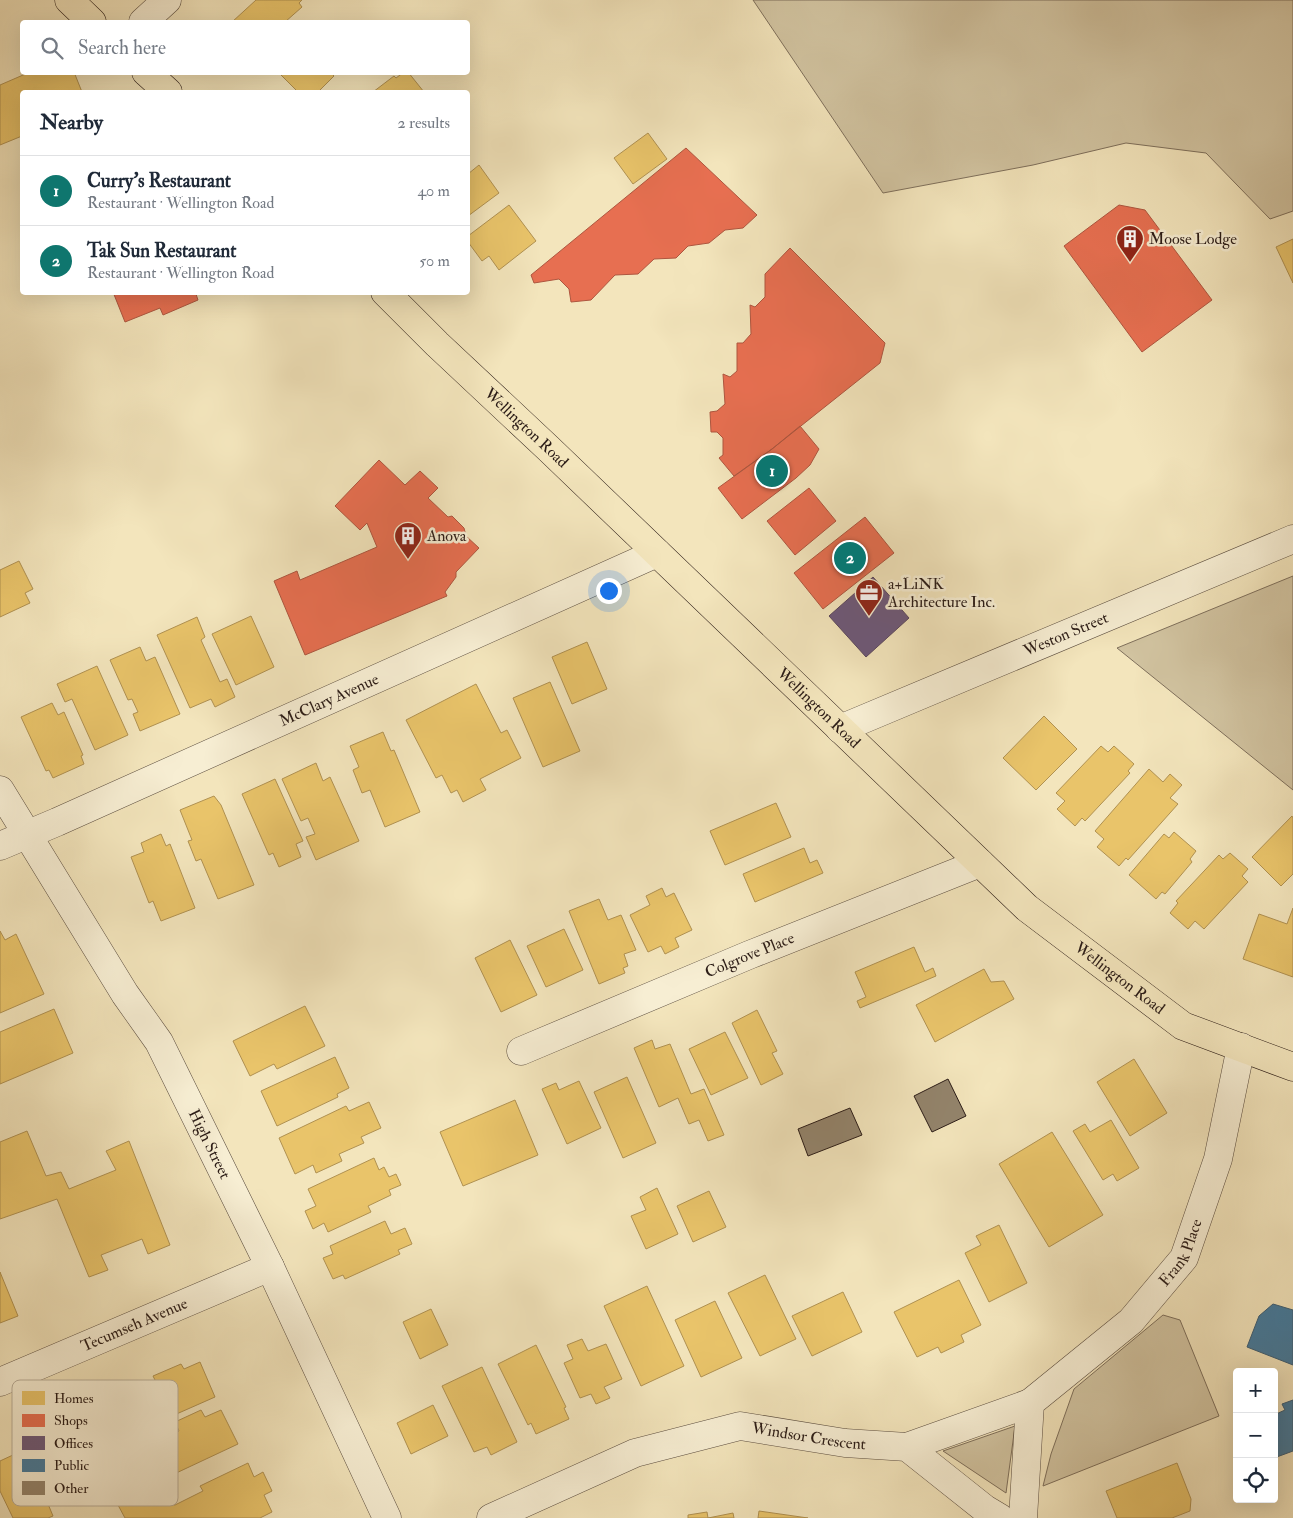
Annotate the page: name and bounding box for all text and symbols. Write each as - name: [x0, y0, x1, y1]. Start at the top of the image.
- search box: [20, 20, 470, 75]
- icon: search: [38, 34, 66, 62]
- text: Search here: [78, 36, 166, 60]
- text: Nearby: [40, 109, 103, 136]
- text: 2 results: [397, 113, 450, 133]
- text: Curry's Restaurant: [87, 169, 231, 193]
- text: 1: [53, 181, 59, 201]
- text: 40 m: [417, 181, 450, 201]
- text: Restaurant · Wellington Road: [87, 193, 274, 213]
- building icon: Moose Lodge: [1115, 224, 1145, 263]
- place label: Moose Lodge: [1149, 229, 1237, 249]
- text: Tak Sun Restaurant: [87, 239, 236, 263]
- text: 2: [52, 251, 60, 271]
- text: 50 m: [419, 251, 450, 271]
- text: Restaurant · Wellington Road: [87, 263, 274, 283]
- street label: Wellington Road: [479, 383, 573, 472]
- pin: 1: [756, 452, 788, 490]
- building icon: Anova: [393, 521, 423, 560]
- place label: Anova: [426, 526, 467, 546]
- pin: 2: [834, 539, 866, 577]
- place label: a+LiNK Architecture Inc.: [887, 574, 995, 612]
- your location: [596, 578, 622, 604]
- office icon: a+LiNK Architecture Inc.: [854, 578, 884, 617]
- street label: Weston Street: [1020, 608, 1111, 661]
- street label: Wellington Road: [772, 663, 865, 753]
- street label: McClary Avenue: [276, 669, 382, 731]
- street label: Colgrove Place: [702, 928, 798, 982]
- street label: Wellington Road: [1070, 937, 1169, 1019]
- street label: High Street: [184, 1106, 235, 1182]
- street label: Frank Place: [1154, 1216, 1207, 1290]
- street label: Tecumseh Avenue: [78, 1293, 191, 1356]
- map controls: [1233, 1368, 1278, 1503]
- button: +: [1233, 1368, 1278, 1413]
- legend: [12, 1380, 178, 1506]
- text: Homes: [54, 1390, 94, 1407]
- text: Shops: [54, 1412, 88, 1430]
- button: −: [1233, 1413, 1278, 1458]
- street label: Windsor Crescent: [749, 1418, 866, 1454]
- text: Offices: [54, 1435, 93, 1452]
- text: Public: [54, 1457, 89, 1474]
- button: locate: [1233, 1458, 1278, 1503]
- text: Other: [54, 1480, 89, 1497]

